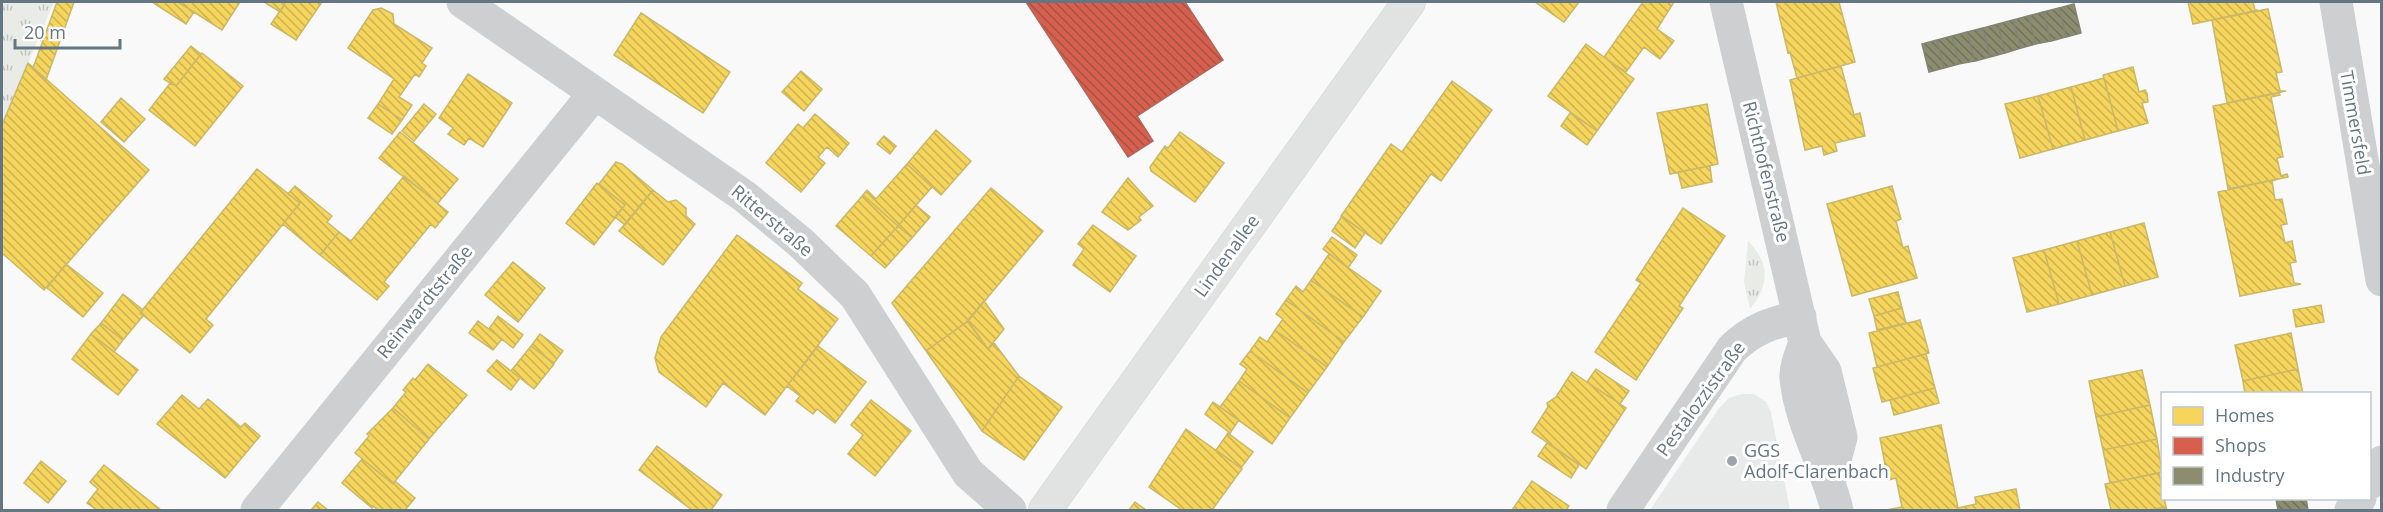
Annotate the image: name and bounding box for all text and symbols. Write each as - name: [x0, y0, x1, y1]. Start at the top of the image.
- scale bar: [15, 12, 120, 50]
- text: 20 m: [24, 20, 66, 44]
- street label: Timmersfeld: [2335, 69, 2377, 177]
- street label: Richthofenstraße: [1738, 99, 1796, 245]
- street label: Ritterstraße: [727, 179, 819, 261]
- street label: Lindenallee: [1188, 209, 1264, 301]
- street label: Reinwardtstraße: [371, 240, 477, 363]
- street label: Pestalozzistraße: [1650, 336, 1750, 461]
- legend: [2161, 392, 2371, 500]
- text: Homes: [2215, 403, 2274, 427]
- text: Shops: [2215, 433, 2266, 457]
- place label: GGS Adolf-Clarenbach: [1744, 438, 1889, 483]
- marker: GGS Adolf-Clarenbach: [1725, 454, 1739, 468]
- text: Industry: [2215, 463, 2285, 487]

